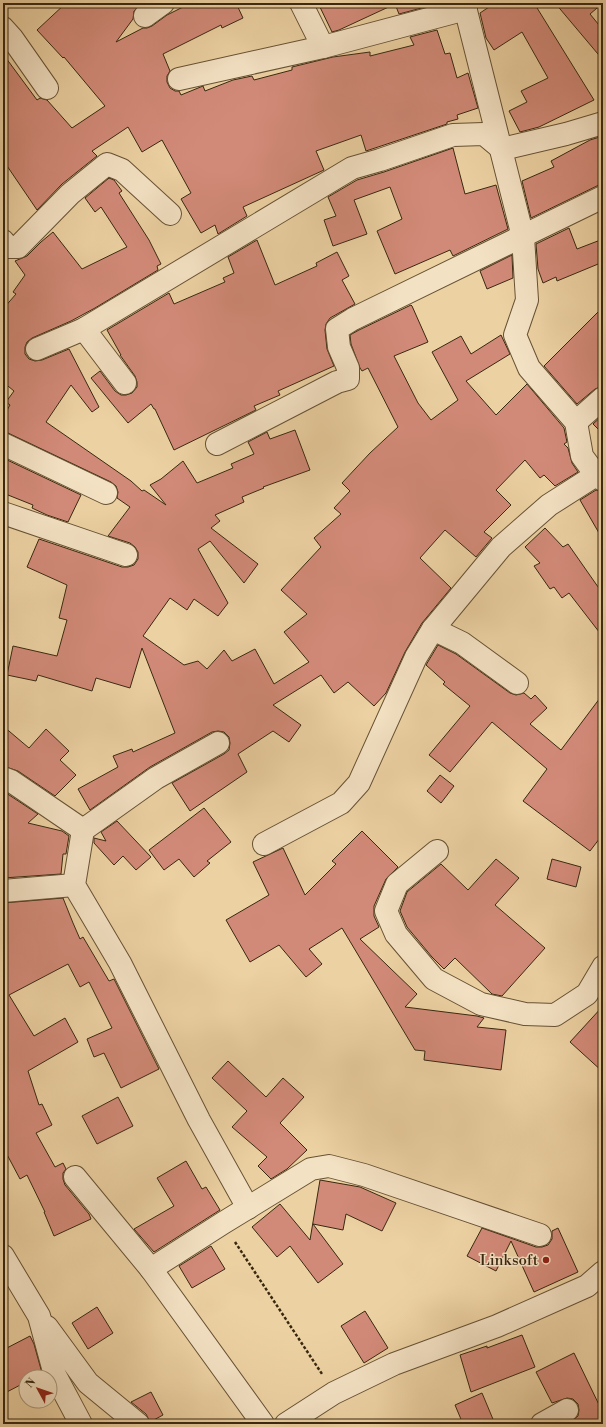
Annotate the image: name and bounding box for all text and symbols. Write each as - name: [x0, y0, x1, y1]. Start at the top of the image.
- place label: Linksoft: [480, 1251, 539, 1270]
- marker: Linksoft: [541, 1255, 551, 1265]
- north arrow: [18, 1369, 58, 1409]
- text: N: [23, 1375, 39, 1391]

